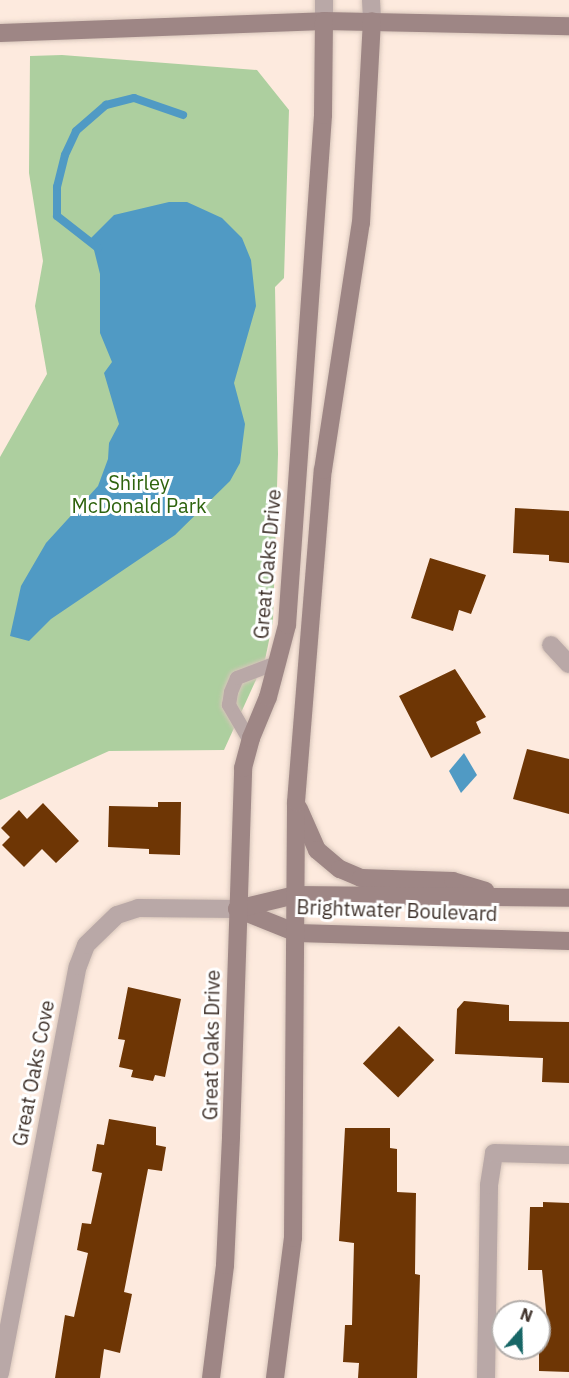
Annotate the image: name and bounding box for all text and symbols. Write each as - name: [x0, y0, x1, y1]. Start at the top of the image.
- park label: Shirley McDonald Park: [71, 471, 207, 518]
- street label: Great Oaks Drive: [248, 488, 286, 640]
- street label: Brightwater Boulevard: [296, 894, 498, 926]
- street label: Great Oaks Drive: [198, 970, 224, 1120]
- street label: Great Oaks Cove: [7, 998, 59, 1148]
- north arrow: [491, 1300, 551, 1360]
- text: N: [518, 1304, 535, 1326]

